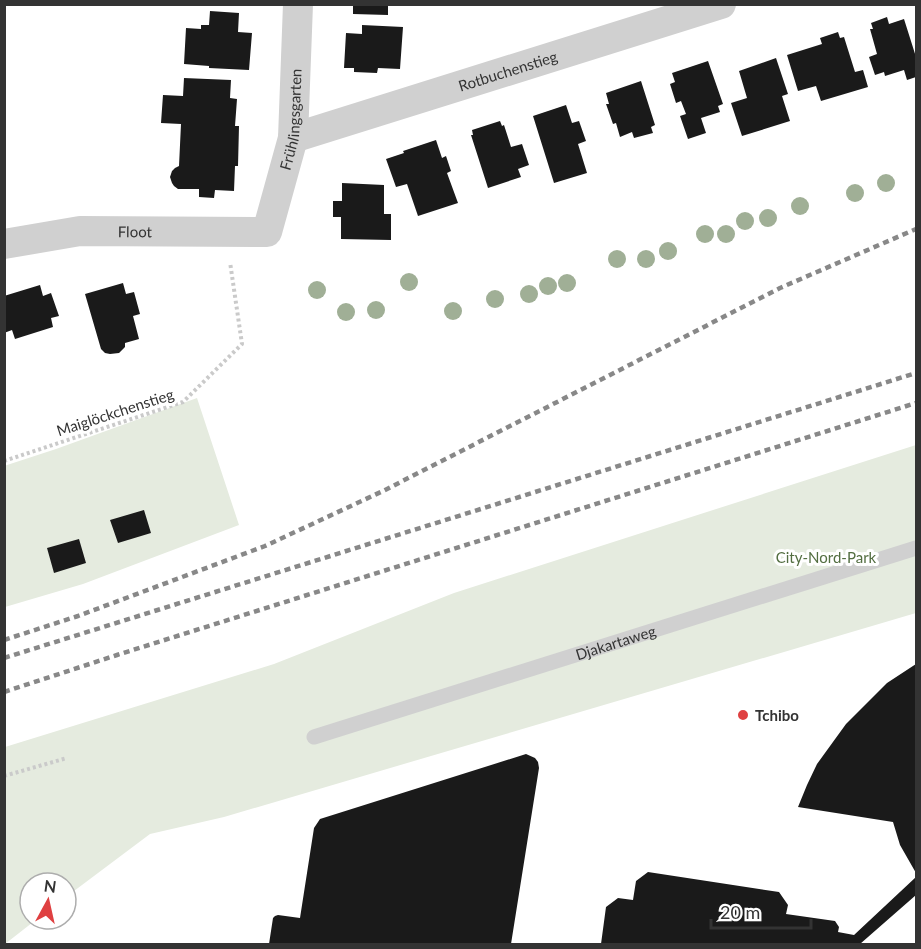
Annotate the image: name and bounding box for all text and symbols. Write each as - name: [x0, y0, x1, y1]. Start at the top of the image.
- street label: Rotbuchenstieg: [456, 47, 560, 95]
- street label: Frühlingsgarten: [276, 68, 305, 172]
- street label: Floot: [118, 222, 153, 240]
- street label: Maiglöckchenstieg: [54, 384, 176, 439]
- park label: City-Nord-Park: [776, 548, 877, 566]
- street label: Djakartaweg: [573, 621, 658, 663]
- place label: Tchibo: [755, 706, 799, 724]
- marker: Tchibo: [736, 708, 750, 722]
- north arrow: [18, 871, 78, 931]
- text: N: [43, 875, 58, 896]
- scale bar: [711, 892, 812, 930]
- text: 20 m: [720, 901, 760, 923]

